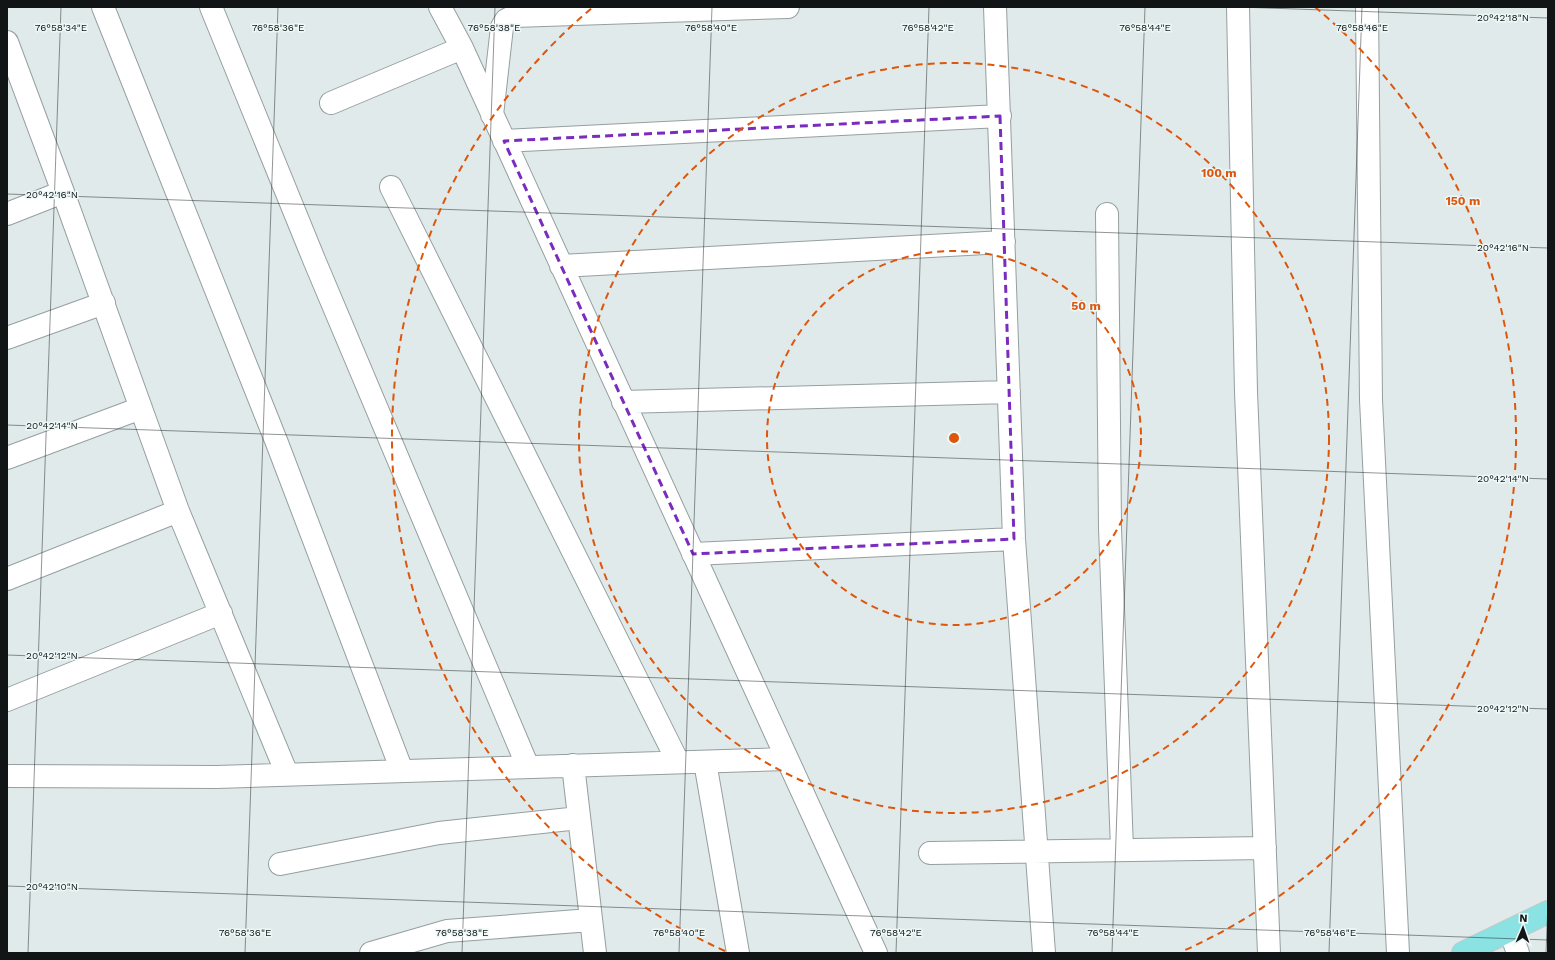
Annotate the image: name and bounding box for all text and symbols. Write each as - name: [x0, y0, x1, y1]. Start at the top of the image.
- text: 20°42'18"N: [1477, 12, 1529, 23]
- text: 76°58'34"E: [35, 22, 87, 33]
- text: 76°58'36"E: [252, 22, 304, 33]
- text: 76°58'38"E: [468, 22, 520, 33]
- text: 76°58'40"E: [685, 22, 737, 33]
- text: 76°58'42"E: [902, 22, 954, 33]
- text: 76°58'44"E: [1119, 22, 1171, 33]
- text: 76°58'46"E: [1336, 22, 1388, 33]
- text: 100 m: [1201, 166, 1237, 180]
- text: 20°42'16"N: [26, 189, 78, 200]
- text: 150 m: [1446, 194, 1480, 208]
- text: 20°42'16"N: [1477, 242, 1529, 253]
- text: 50 m: [1071, 299, 1101, 313]
- text: 20°42'14"N: [26, 420, 78, 431]
- centre of rings: [947, 431, 961, 445]
- text: 20°42'14"N: [1477, 473, 1529, 484]
- text: 20°42'12"N: [26, 650, 78, 661]
- text: 20°42'12"N: [1477, 703, 1529, 714]
- text: 20°42'10"N: [26, 881, 78, 892]
- north arrow: [1503, 908, 1543, 948]
- text: N: [1519, 912, 1528, 925]
- text: 76°58'36"E: [219, 927, 271, 938]
- text: 76°58'38"E: [436, 927, 488, 938]
- text: 76°58'40"E: [653, 927, 705, 938]
- text: 76°58'42"E: [870, 927, 922, 938]
- text: 76°58'44"E: [1087, 927, 1139, 938]
- text: 76°58'46"E: [1304, 927, 1356, 938]

